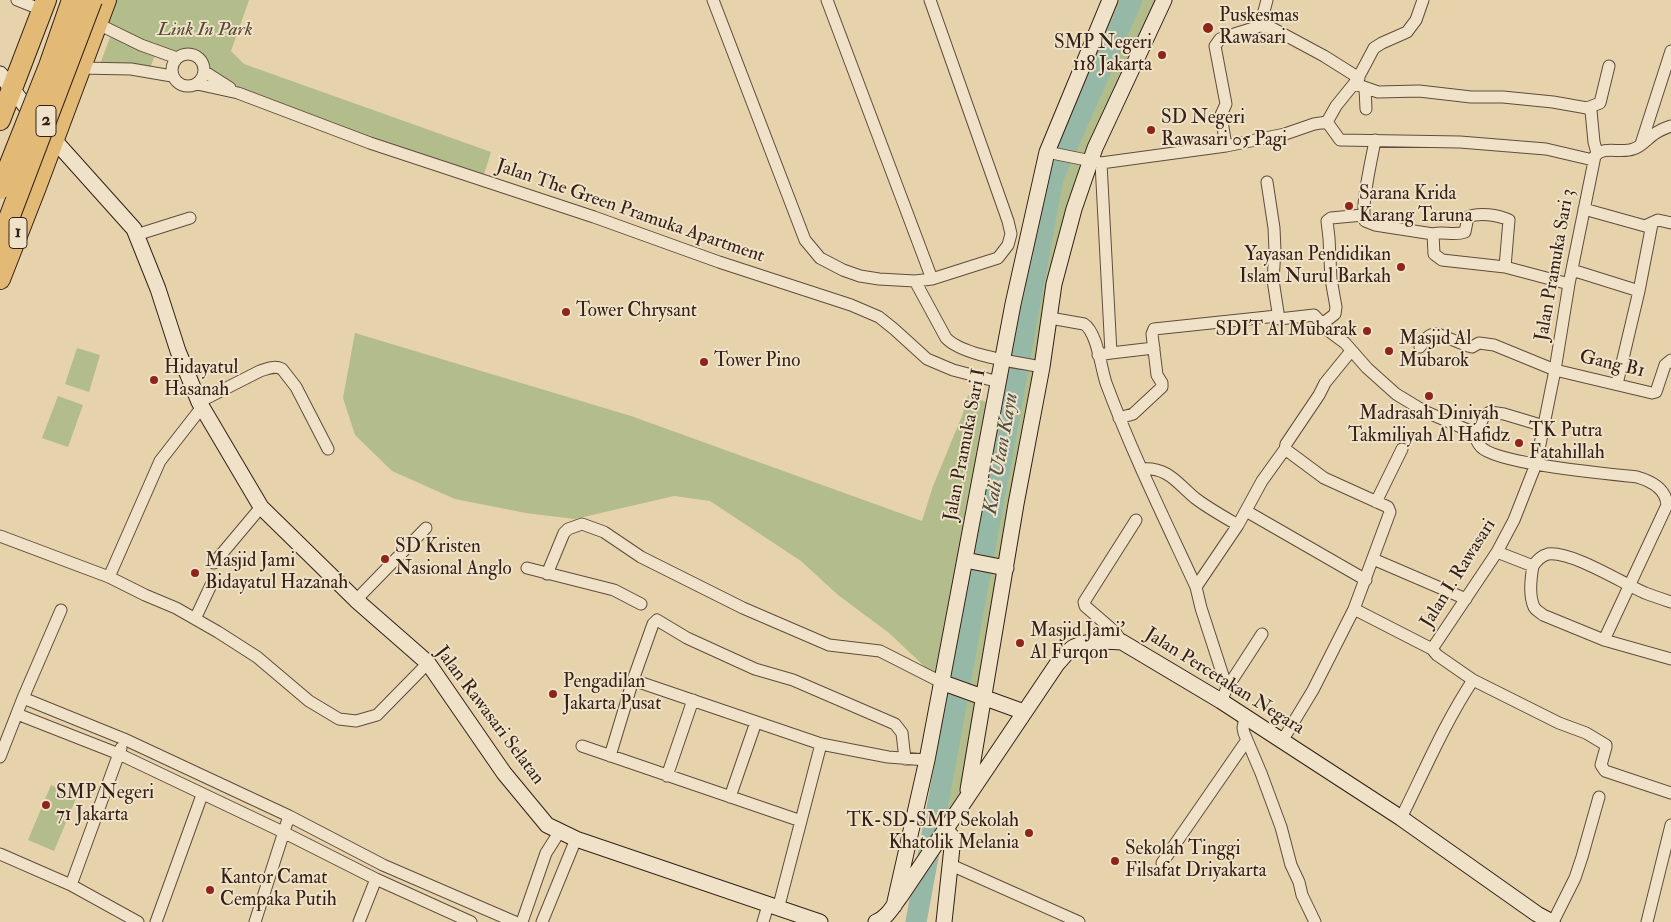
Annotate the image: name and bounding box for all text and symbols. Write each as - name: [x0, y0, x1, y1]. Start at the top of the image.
- place label: Puskesmas Rawasari: [1219, 6, 1299, 50]
- park label: Link In Park: [157, 20, 253, 42]
- marker: Puskesmas Rawasari: [1201, 21, 1215, 35]
- place label: SMP Negeri 118 Jakarta: [1054, 33, 1152, 77]
- marker: SMP Negeri 118 Jakarta: [1156, 49, 1168, 61]
- road number: 2: [36, 105, 56, 136]
- place label: SD Negeri Rawasari 05 Pagi: [1161, 108, 1287, 152]
- marker: SD Negeri Rawasari 05 Pagi: [1145, 124, 1157, 136]
- street label: Jalan The Green Pramuka Apartment: [493, 155, 767, 269]
- place label: Sarana Krida Karang Taruna: [1359, 184, 1472, 228]
- street label: Jalan Pramuka Sari 3: [1531, 187, 1581, 343]
- marker: Sarana Krida Karang Taruna: [1343, 200, 1355, 212]
- road number: 1: [9, 218, 27, 248]
- place label: Yayasan Pendidikan Islam Nurul Barkah: [1239, 245, 1391, 289]
- marker: Yayasan Pendidikan Islam Nurul Barkah: [1395, 261, 1407, 273]
- place label: Tower Chrysant: [576, 301, 697, 323]
- marker: Tower Chrysant: [560, 306, 572, 318]
- place label: SDIT Al Mubarak: [1215, 320, 1357, 342]
- marker: SDIT Al Mubarak: [1361, 325, 1373, 337]
- place label: Masjid Al Mubarok: [1399, 329, 1471, 373]
- marker: Masjid Al Mubarok: [1383, 345, 1395, 357]
- street label: Gang B1: [1577, 346, 1647, 384]
- place label: Tower Pino: [714, 351, 800, 373]
- marker: Tower Pino: [698, 356, 710, 368]
- place label: Hidayatul Hasanah: [164, 358, 238, 402]
- street label: Jalan Pramuka Sari I: [940, 367, 992, 523]
- marker: Hidayatul Hasanah: [148, 374, 160, 386]
- marker: Madrasah Diniyah Takmiliyah Al Hafidz: [1423, 390, 1435, 402]
- water label: Kali Utan Kayu: [980, 391, 1024, 517]
- place label: Madrasah Diniyah Takmiliyah Al Hafidz: [1348, 404, 1510, 448]
- place label: TK Putra Fatahillah: [1529, 421, 1605, 465]
- marker: TK Putra Fatahillah: [1513, 437, 1525, 449]
- street label: Jalan I. Rawasari: [1416, 515, 1502, 633]
- place label: SD Kristen Nasional Anglo: [395, 537, 512, 581]
- place label: Masjid Jami Bidayatul Hazanah: [205, 551, 348, 595]
- marker: SD Kristen Nasional Anglo: [379, 553, 391, 565]
- marker: Masjid Jami Bidayatul Hazanah: [189, 567, 201, 579]
- place label: Masjid Jami' Al Furqon: [1030, 621, 1125, 665]
- street label: Jalan Percetakan Negara: [1140, 624, 1308, 740]
- marker: Masjid Jami' Al Furqon: [1014, 637, 1026, 649]
- street label: Jalan Rawasari Selatan: [429, 642, 549, 790]
- place label: Pengadilan Jakarta Pusat: [563, 672, 661, 716]
- marker: Pengadilan Jakarta Pusat: [547, 688, 559, 700]
- place label: SMP Negeri 71 Jakarta: [56, 783, 154, 827]
- marker: SMP Negeri 71 Jakarta: [40, 799, 52, 811]
- place label: TK-SD-SMP Sekolah Khatolik Melania: [846, 811, 1019, 855]
- marker: TK-SD-SMP Sekolah Khatolik Melania: [1023, 827, 1035, 839]
- place label: Sekolah Tinggi Filsafat Driyakarta: [1125, 839, 1267, 883]
- marker: Sekolah Tinggi Filsafat Driyakarta: [1109, 855, 1121, 867]
- place label: Kantor Camat Cempaka Putih: [220, 868, 337, 912]
- marker: Kantor Camat Cempaka Putih: [204, 884, 216, 896]

